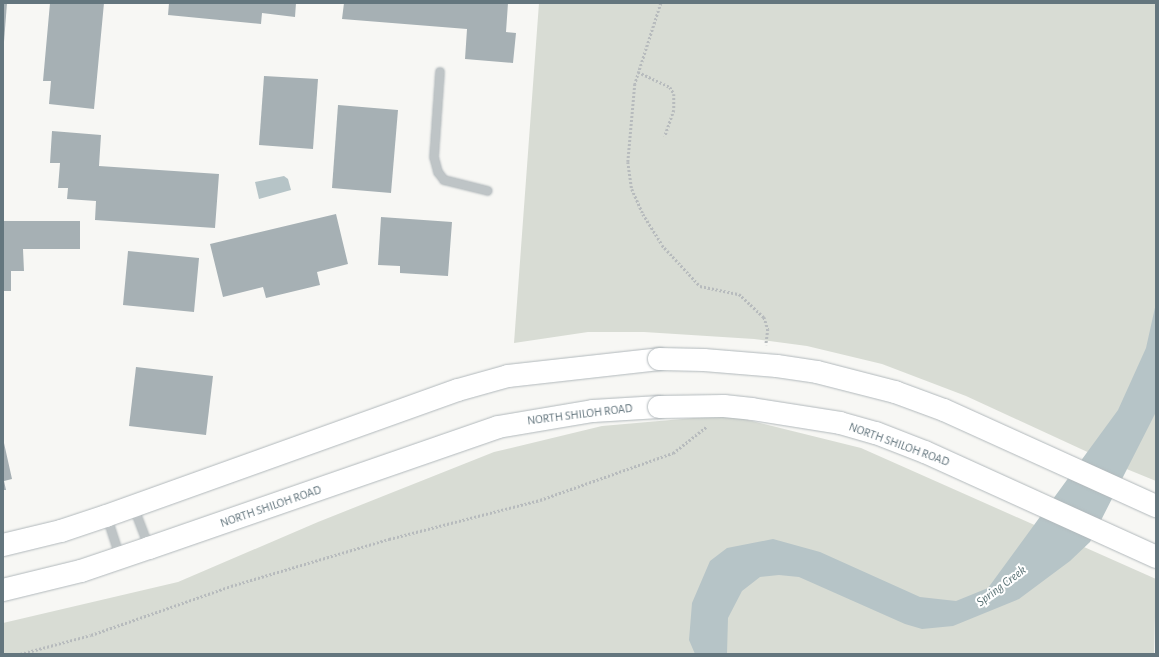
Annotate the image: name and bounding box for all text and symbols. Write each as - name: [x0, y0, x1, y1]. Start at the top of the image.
- street label: NORTH SHILOH ROAD: [526, 401, 634, 429]
- street label: NORTH SHILOH ROAD: [847, 420, 951, 470]
- street label: NORTH SHILOH ROAD: [219, 483, 323, 531]
- water label: Spring Creek: [974, 563, 1030, 611]

